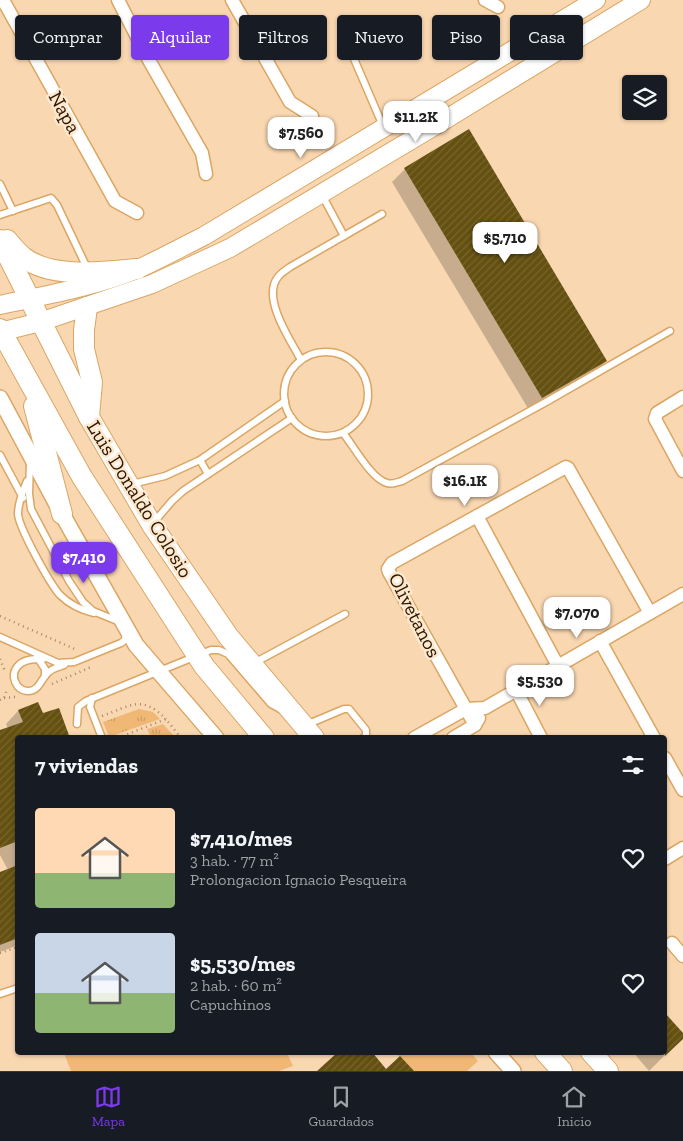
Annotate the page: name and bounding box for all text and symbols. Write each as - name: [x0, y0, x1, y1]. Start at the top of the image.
- chip: Comprar: [15, 15, 121, 60]
- chip: Alquilar: [131, 15, 229, 60]
- chip: Filtros: [239, 15, 327, 60]
- chip: Nuevo: [337, 15, 422, 60]
- chip: Piso: [432, 15, 500, 60]
- chip: Casa: [510, 15, 583, 60]
- map controls: [622, 75, 667, 120]
- button: layers: [622, 75, 667, 120]
- street label: Napa: [44, 87, 86, 138]
- pin: $11.2K: [375, 100, 457, 143]
- text: $11.2K: [394, 107, 438, 126]
- pin: $7,560: [260, 116, 342, 159]
- text: $7,560: [279, 123, 323, 142]
- pin: $5,710: [464, 222, 546, 264]
- text: $5,710: [484, 228, 526, 247]
- street label: Luis Donaldo Colosio: [82, 416, 198, 582]
- pin: $16.1K: [424, 464, 506, 507]
- text: $16.1K: [443, 471, 487, 490]
- pin: $7,410: [43, 542, 125, 584]
- text: $7,410: [62, 548, 106, 567]
- street label: Olivetanos: [383, 569, 447, 661]
- pin: $7,070: [536, 596, 618, 639]
- text: $7,070: [554, 603, 600, 622]
- pin: $5,530: [499, 664, 581, 707]
- text: $5,530: [517, 671, 563, 690]
- icon: filters: [619, 751, 647, 779]
- text: 7 viviendas: [35, 753, 138, 778]
- text: $7,410/mes: [190, 826, 292, 851]
- icon: home: [75, 828, 135, 888]
- icon: heart: [619, 844, 647, 872]
- text: 3 hab. · 77 m²: [190, 851, 279, 870]
- text: Prolongacion Ignacio Pesqueira: [190, 870, 407, 889]
- text: $5,530/mes: [190, 951, 295, 976]
- icon: home: [75, 953, 135, 1013]
- icon: heart: [619, 969, 647, 997]
- text: 2 hab. · 60 m²: [190, 976, 282, 995]
- text: Capuchinos: [190, 995, 271, 1014]
- tab: Mapa: [92, 1083, 125, 1130]
- tab: Guardados: [308, 1083, 374, 1130]
- tab: Inicio: [557, 1083, 591, 1130]

